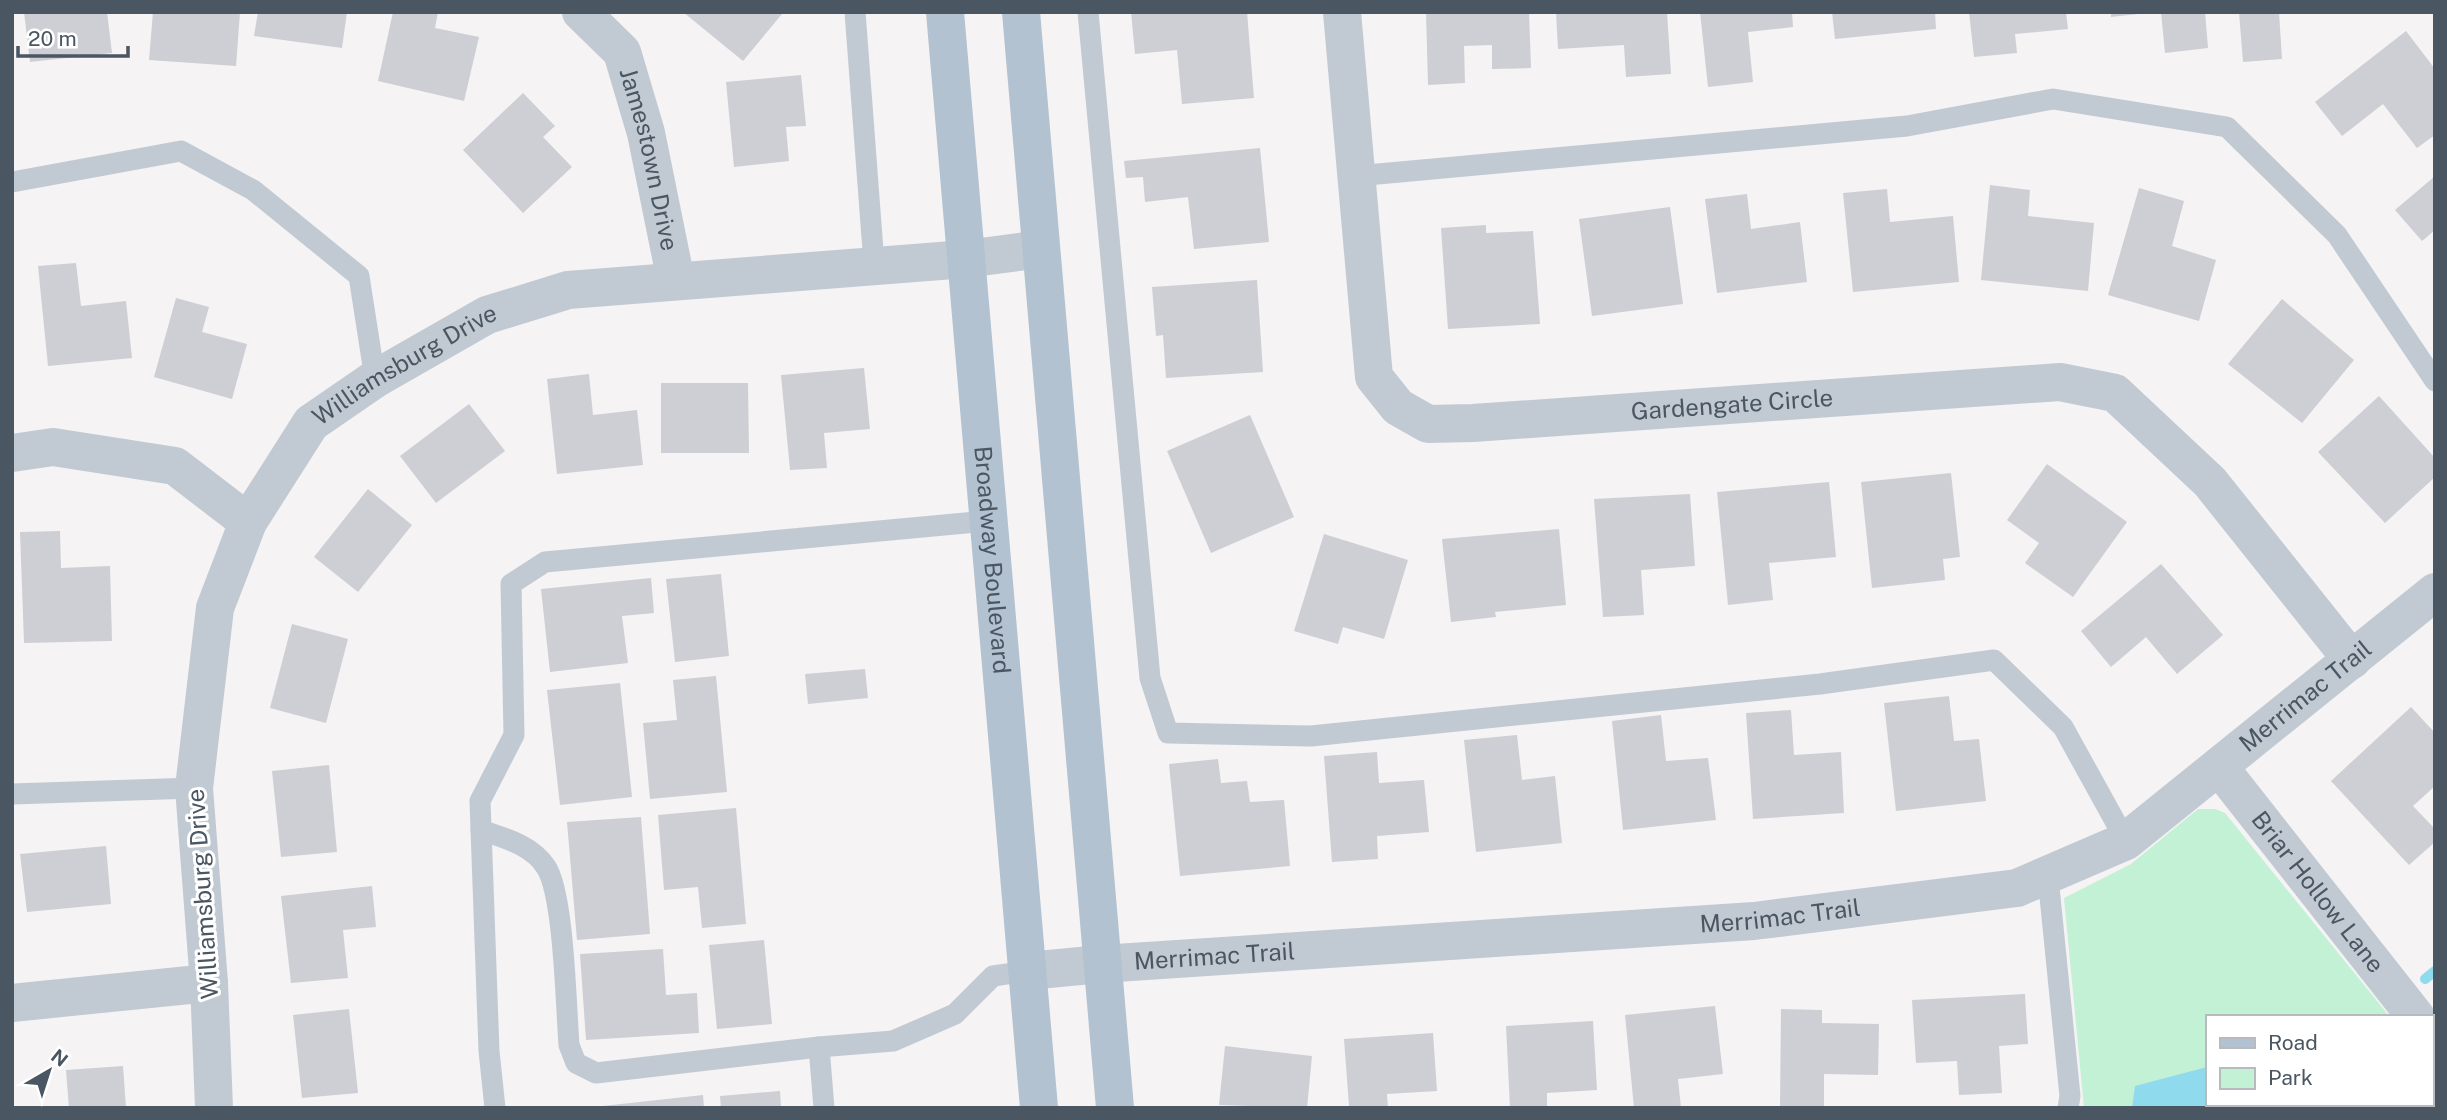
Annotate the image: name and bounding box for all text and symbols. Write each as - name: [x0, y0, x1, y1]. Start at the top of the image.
- scale bar: [18, 14, 128, 58]
- text: 20 m: [28, 26, 77, 51]
- street label: Jamestown Drive: [614, 64, 685, 253]
- street label: Williamsburg Drive: [307, 298, 500, 431]
- street label: Gardengate Circle: [1630, 383, 1834, 425]
- street label: Broadway Boulevard: [969, 445, 1017, 675]
- street label: Merrimac Trail: [2233, 634, 2376, 757]
- street label: Williamsburg Drive: [181, 788, 223, 1000]
- street label: Briar Hollow Lane: [2246, 805, 2391, 978]
- street label: Merrimac Trail: [1699, 893, 1862, 938]
- street label: Merrimac Trail: [1133, 936, 1296, 975]
- legend: [2206, 1015, 2433, 1106]
- text: Road: [2268, 1030, 2318, 1055]
- north arrow: [14, 1036, 84, 1106]
- text: N: [47, 1045, 72, 1071]
- text: Park: [2268, 1065, 2313, 1090]

